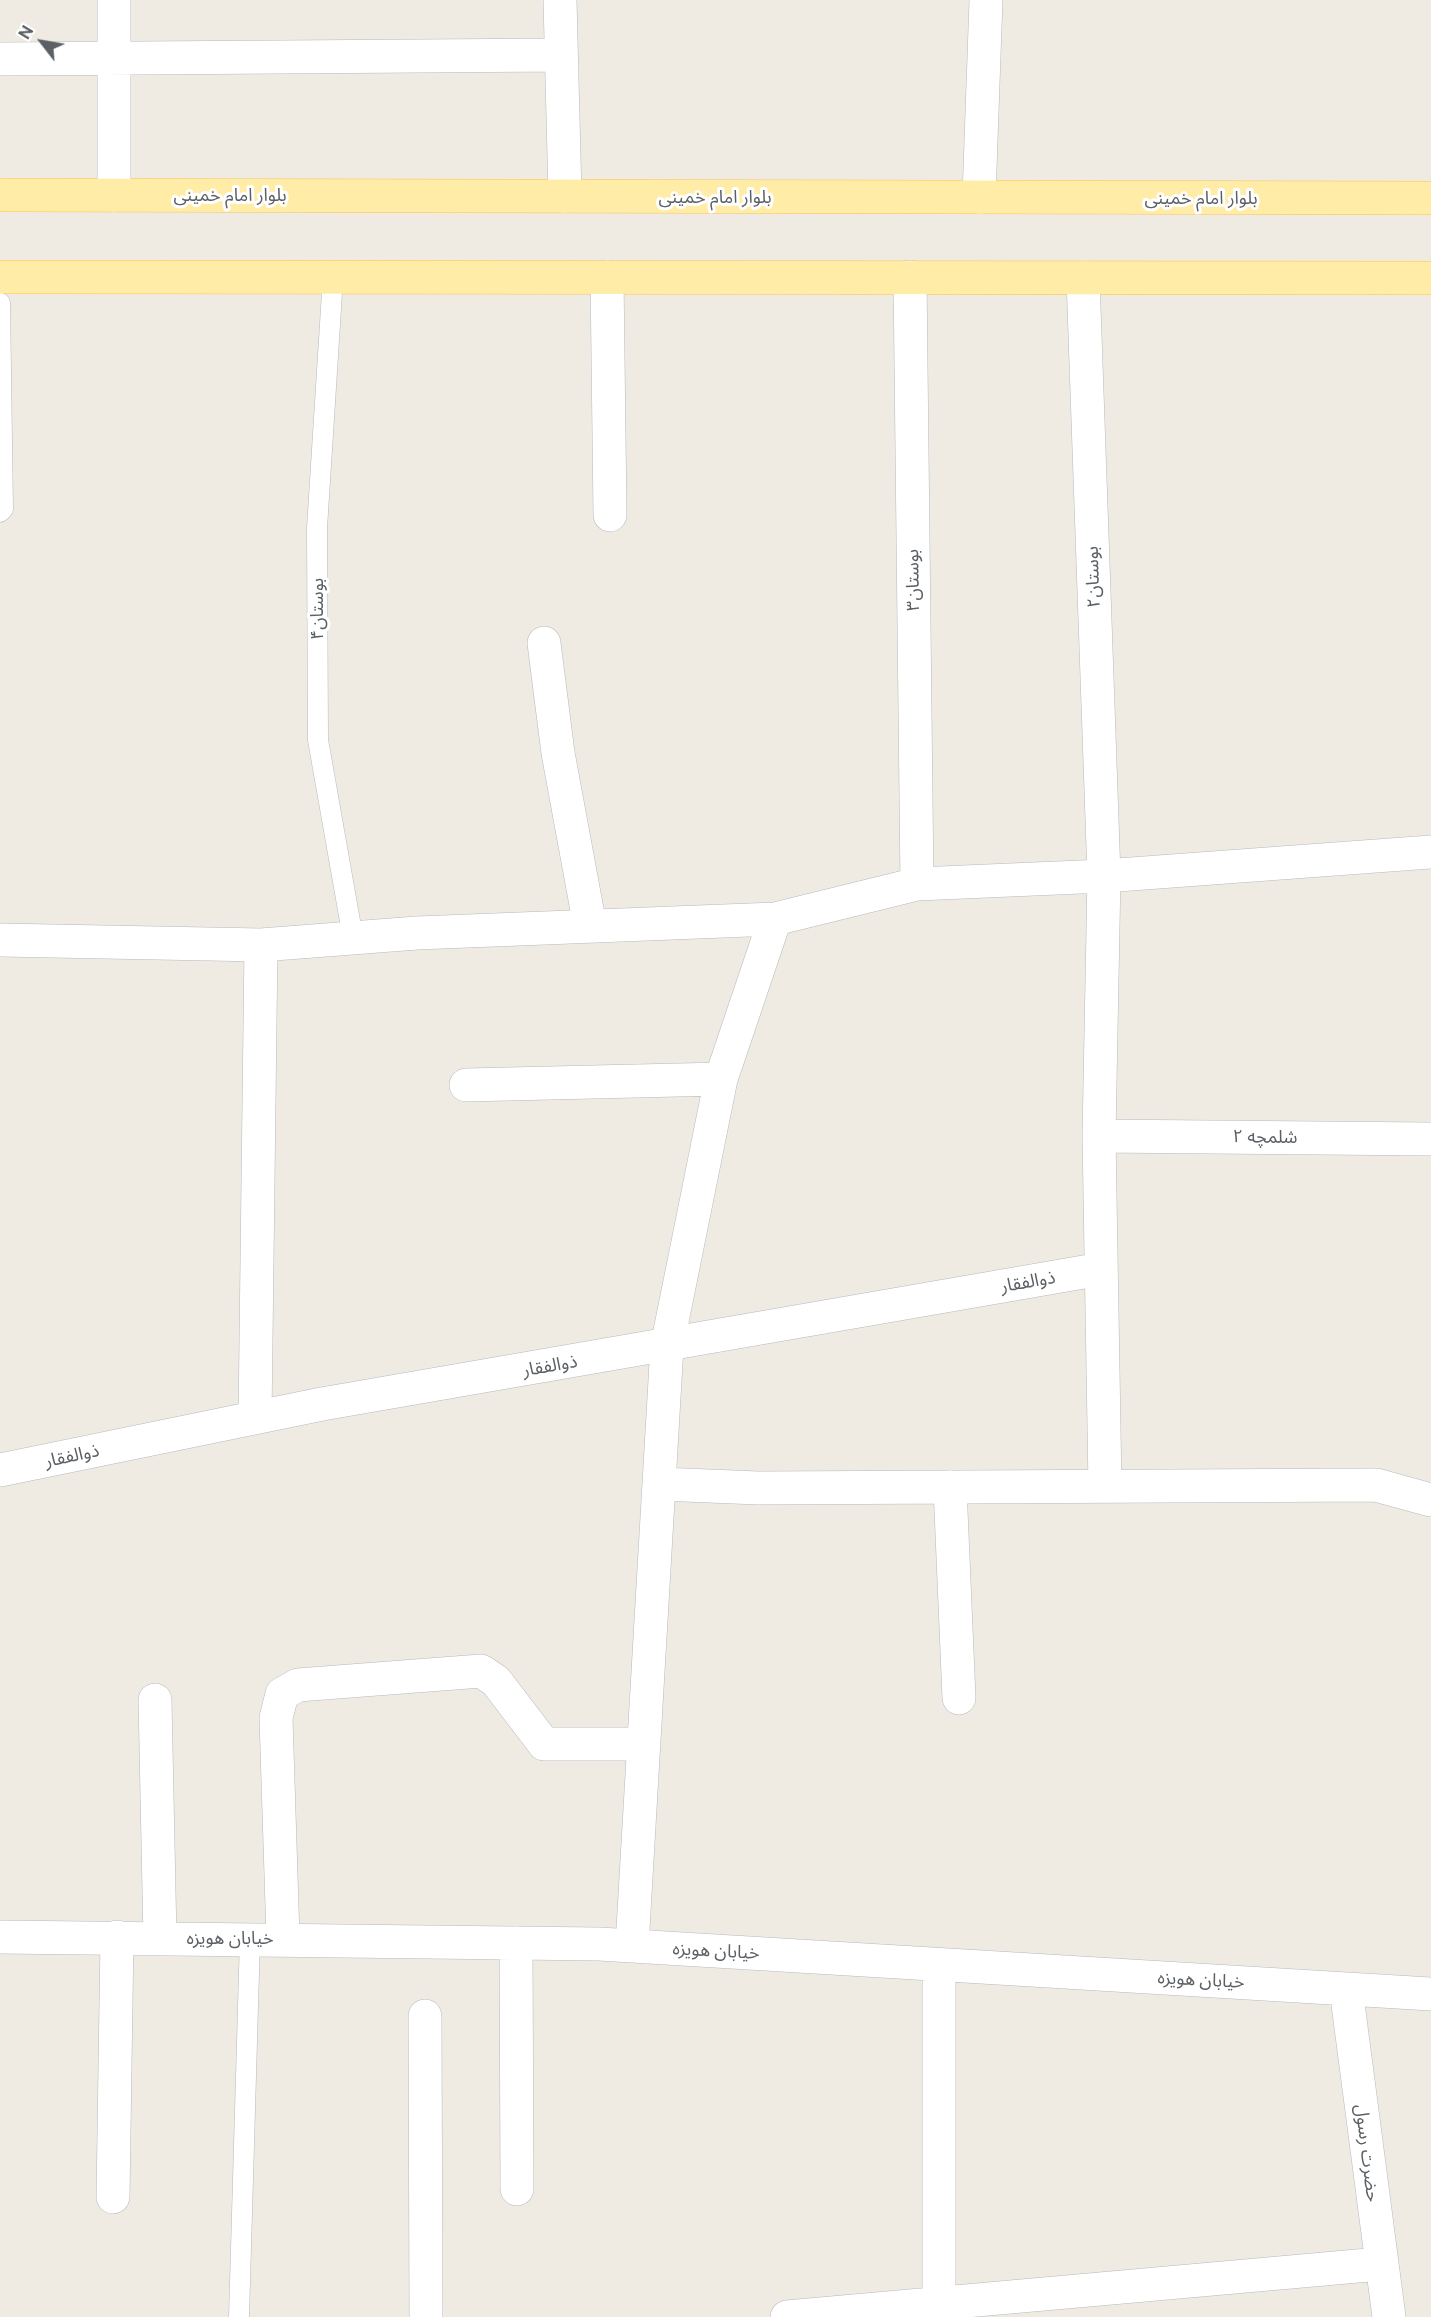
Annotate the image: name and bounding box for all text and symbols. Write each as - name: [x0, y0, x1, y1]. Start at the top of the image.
- north arrow: [12, 12, 72, 72]
- text: N: [15, 22, 38, 43]
- street label: بلوار امام خمینی: [173, 184, 287, 206]
- street label: بلوار امام خمینی: [658, 186, 772, 208]
- street label: بلوار امام خمینی: [1144, 187, 1258, 209]
- street label: بوستان۲: [1081, 546, 1105, 608]
- street label: بوستان۳: [902, 549, 924, 611]
- street label: بوستان۴: [306, 578, 328, 640]
- street label: شلمچه ۲: [1232, 1126, 1298, 1148]
- street label: ذوالفقار: [999, 1267, 1057, 1297]
- street label: ذوالفقار: [521, 1351, 579, 1381]
- street label: ذوالفقار: [43, 1440, 101, 1472]
- street label: خیابان هویزه: [186, 1927, 274, 1949]
- street label: خیابان هویزه: [672, 1938, 760, 1964]
- street label: خیابان هویزه: [1157, 1967, 1245, 1993]
- street label: حضرت رسول: [1350, 2103, 1384, 2203]

